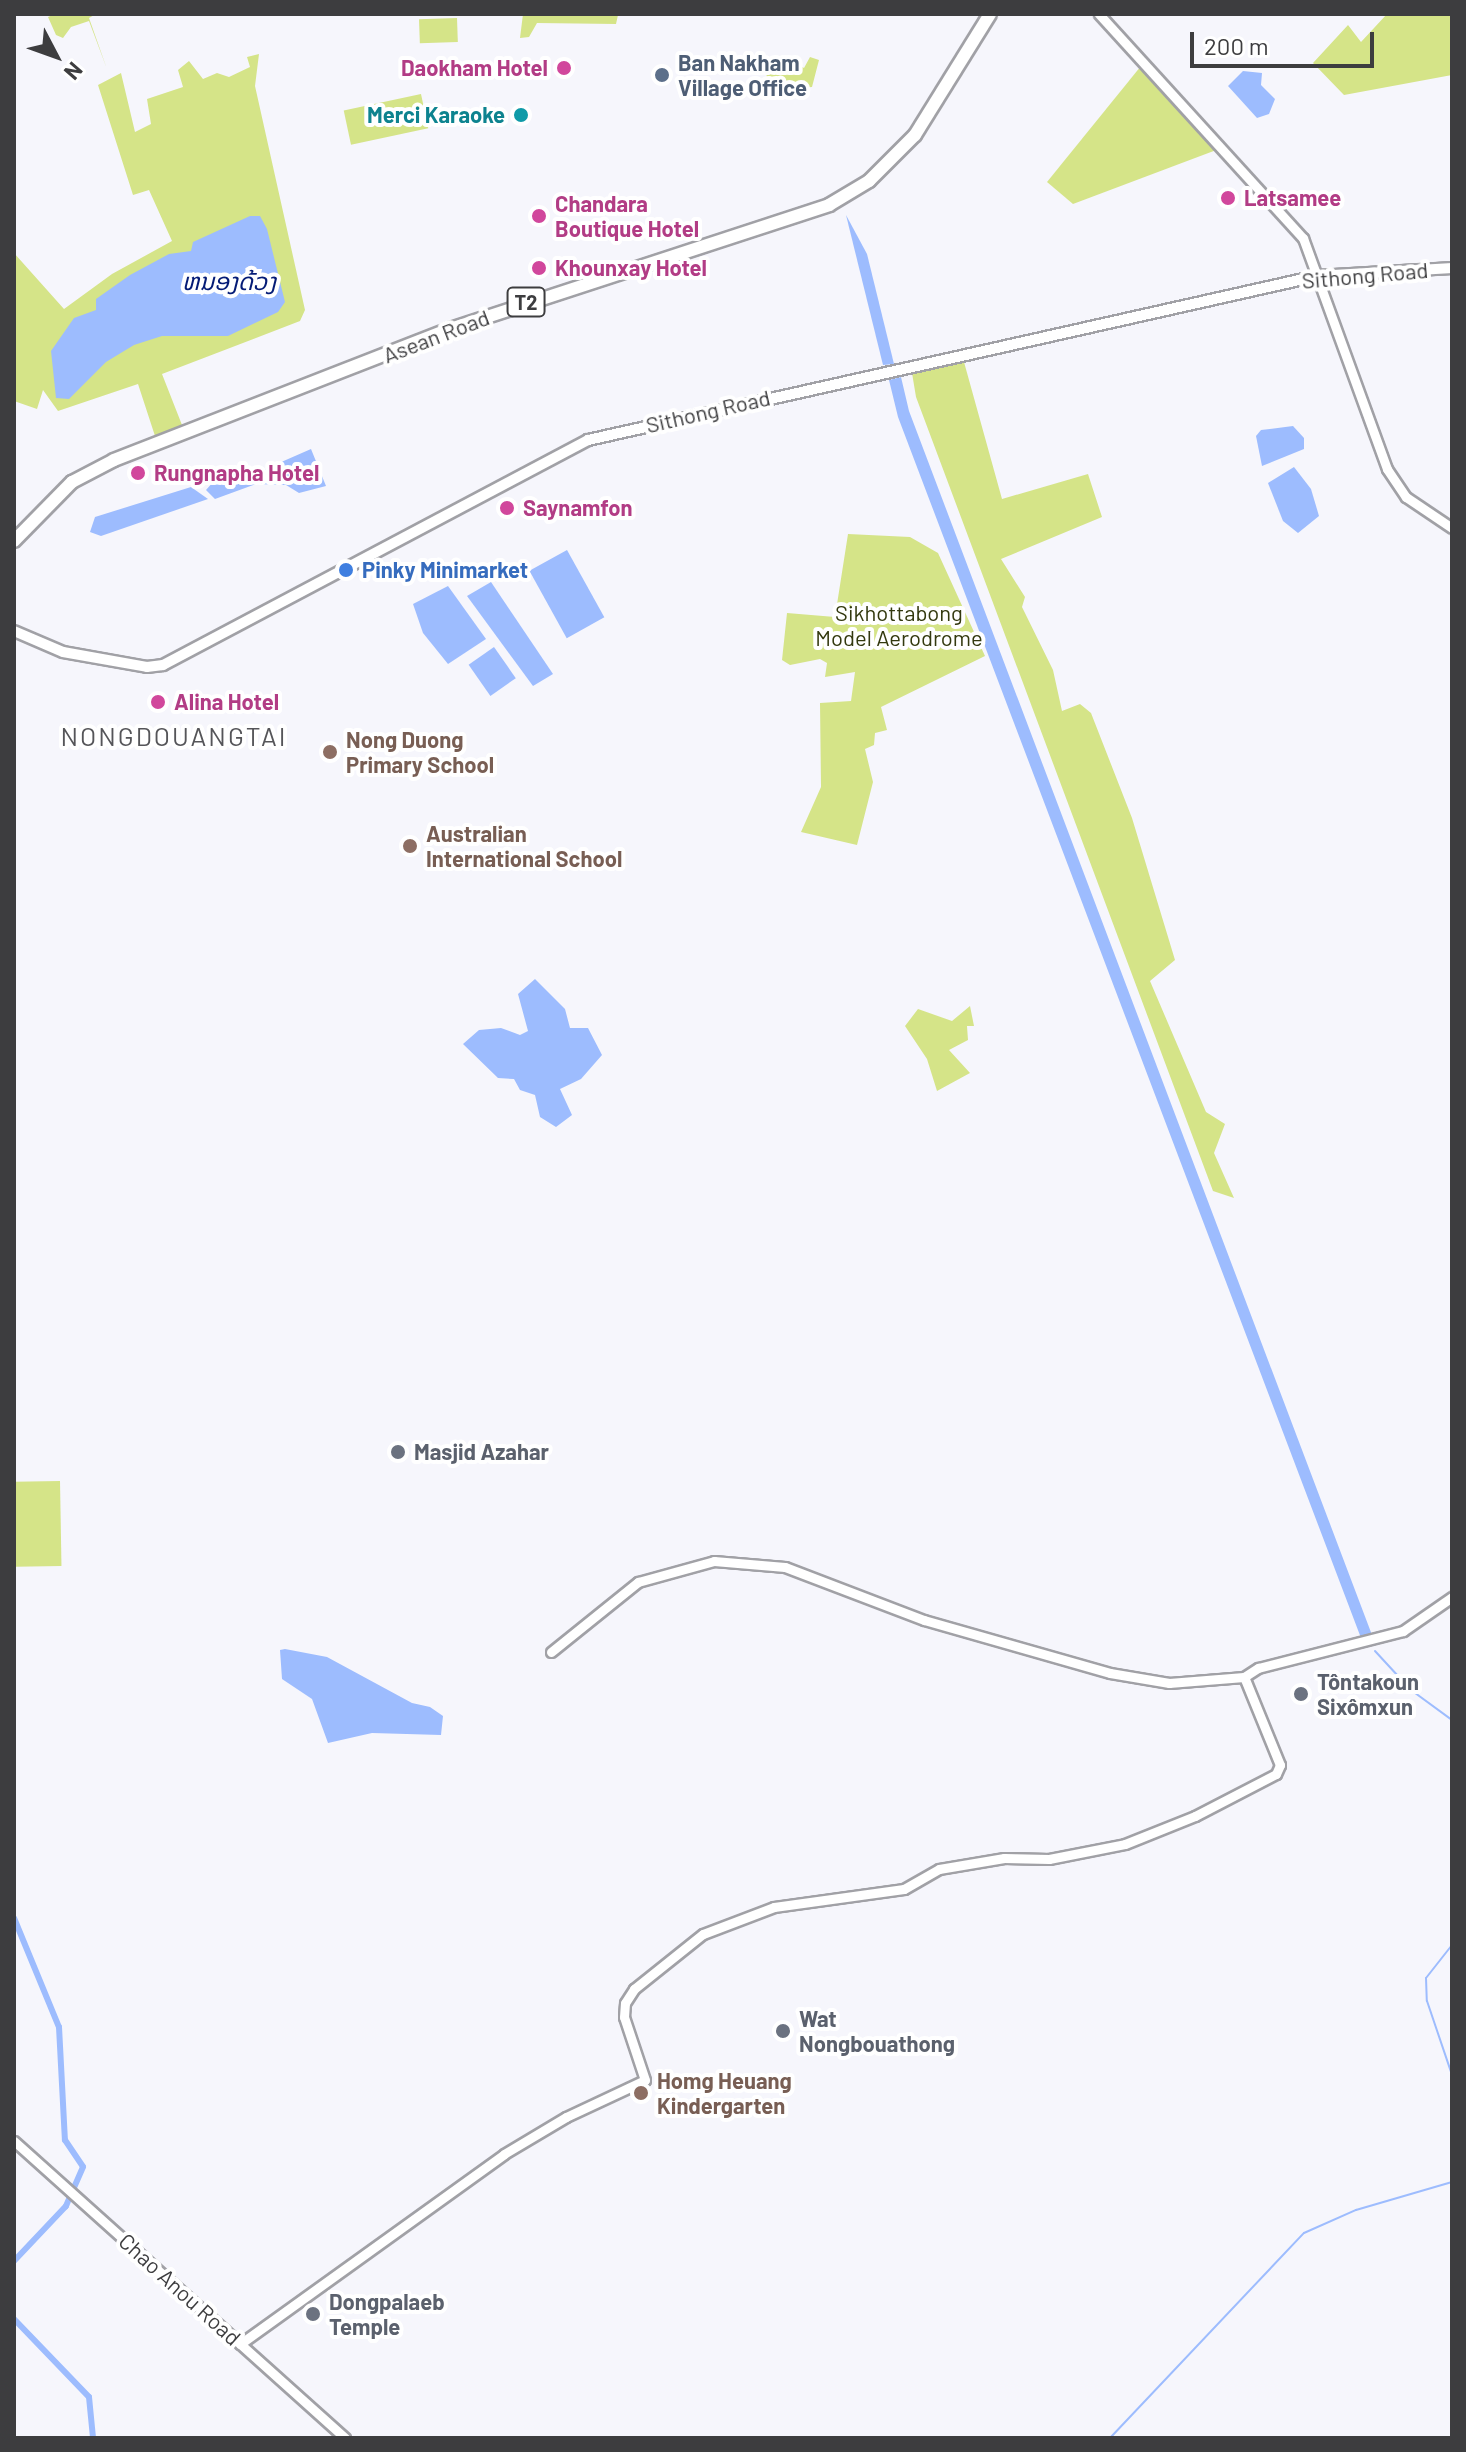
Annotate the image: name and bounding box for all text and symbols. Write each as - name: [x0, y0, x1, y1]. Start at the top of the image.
- north arrow: [16, 16, 96, 96]
- scale bar: [1194, 16, 1378, 66]
- text: 200 m: [1204, 31, 1269, 60]
- place label: Ban Nakham Village Office: [678, 49, 807, 100]
- place label: Daokham Hotel: [401, 55, 548, 81]
- text: N: [60, 58, 89, 86]
- marker: Daokham Hotel: [555, 59, 573, 77]
- marker: Ban Nakham Village Office: [653, 66, 671, 84]
- place label: Merci Karaoke: [367, 102, 505, 128]
- marker: Merci Karaoke: [512, 106, 530, 124]
- place label: Latsamee: [1244, 185, 1341, 211]
- marker: Latsamee: [1219, 189, 1237, 207]
- place label: Chandara Boutique Hotel: [555, 190, 699, 242]
- marker: Chandara Boutique Hotel: [530, 207, 548, 225]
- place label: Khounxay Hotel: [555, 255, 707, 281]
- street label: Sithong Road: [1301, 256, 1429, 294]
- marker: Khounxay Hotel: [530, 259, 548, 277]
- water label: ຫນອງດ້ວງ: [182, 267, 276, 295]
- road number: T2: [506, 286, 546, 318]
- street label: Asean Road: [379, 304, 493, 368]
- street label: Sithong Road: [643, 384, 773, 438]
- place label: Rungnapha Hotel: [154, 460, 319, 486]
- marker: Rungnapha Hotel: [129, 464, 147, 482]
- place label: Saynamfon: [523, 495, 632, 521]
- marker: Saynamfon: [498, 499, 516, 517]
- place label: Pinky Minimarket: [362, 557, 528, 583]
- marker: Pinky Minimarket: [337, 561, 355, 579]
- park label: Sikhottabong Model Aerodrome: [815, 599, 983, 650]
- place label: Alina Hotel: [174, 689, 279, 715]
- marker: Alina Hotel: [149, 693, 167, 711]
- district label: NONGDOUANGTAI: [60, 720, 288, 752]
- place label: Nong Duong Primary School: [346, 726, 494, 778]
- marker: Nong Duong Primary School: [321, 743, 339, 761]
- place label: Australian International School: [426, 820, 622, 872]
- marker: Australian International School: [401, 837, 419, 855]
- place label: Masjid Azahar: [414, 1439, 549, 1465]
- marker: Masjid Azahar: [389, 1443, 407, 1461]
- place label: Tôntakoun Sixômxun: [1317, 1668, 1419, 1720]
- marker: Tôntakoun Sixômxun: [1292, 1685, 1310, 1703]
- place label: Wat Nongbouathong: [799, 2005, 955, 2056]
- marker: Wat Nongbouathong: [774, 2022, 792, 2040]
- place label: Homg Heuang Kindergarten: [657, 2067, 792, 2118]
- marker: Homg Heuang Kindergarten: [632, 2084, 650, 2102]
- street label: Chao Anou Road: [114, 2227, 246, 2351]
- place label: Dongpalaeb Temple: [329, 2288, 445, 2340]
- marker: Dongpalaeb Temple: [304, 2305, 322, 2323]

